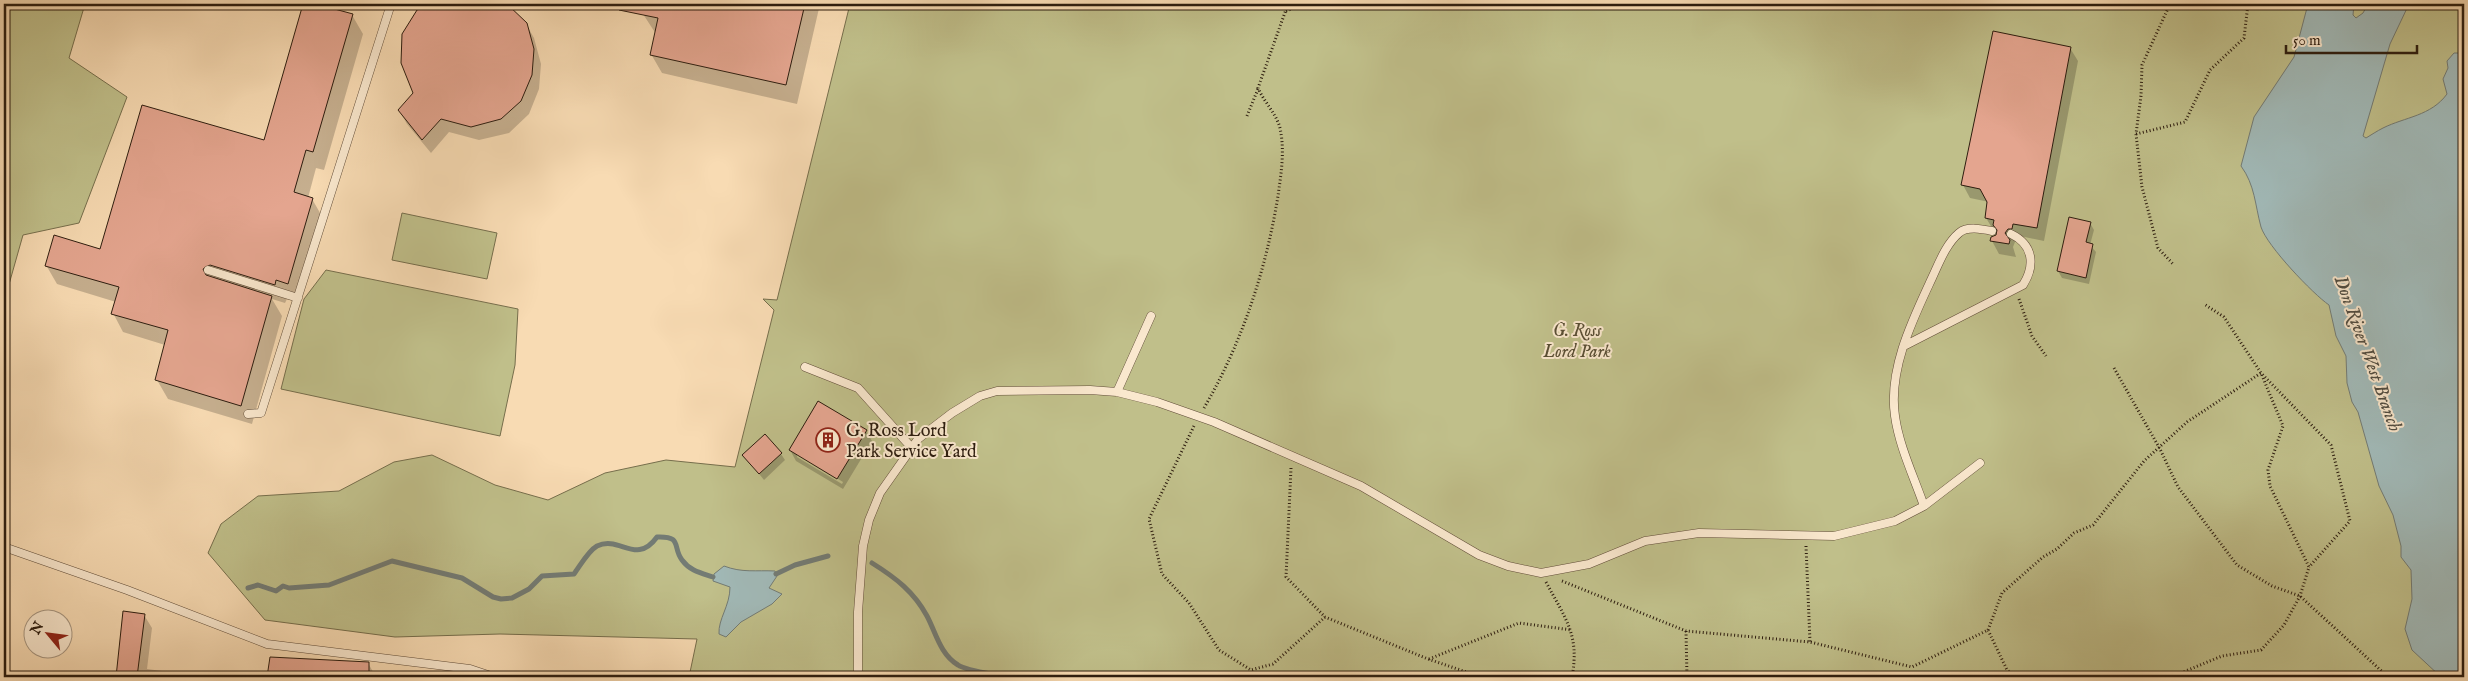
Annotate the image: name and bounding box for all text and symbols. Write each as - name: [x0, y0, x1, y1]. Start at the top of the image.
- scale bar: [2286, 22, 2417, 54]
- text: 50 m: [2293, 31, 2321, 50]
- water label: Don River West Branch: [2328, 272, 2406, 435]
- park label: G. Ross Lord Park: [1542, 320, 1611, 364]
- place label: G. Ross Lord Park Service Yard: [846, 420, 977, 464]
- building icon: G. Ross Lord Park Service Yard: [815, 427, 841, 453]
- north arrow: [22, 608, 72, 658]
- text: N: [26, 619, 48, 639]

